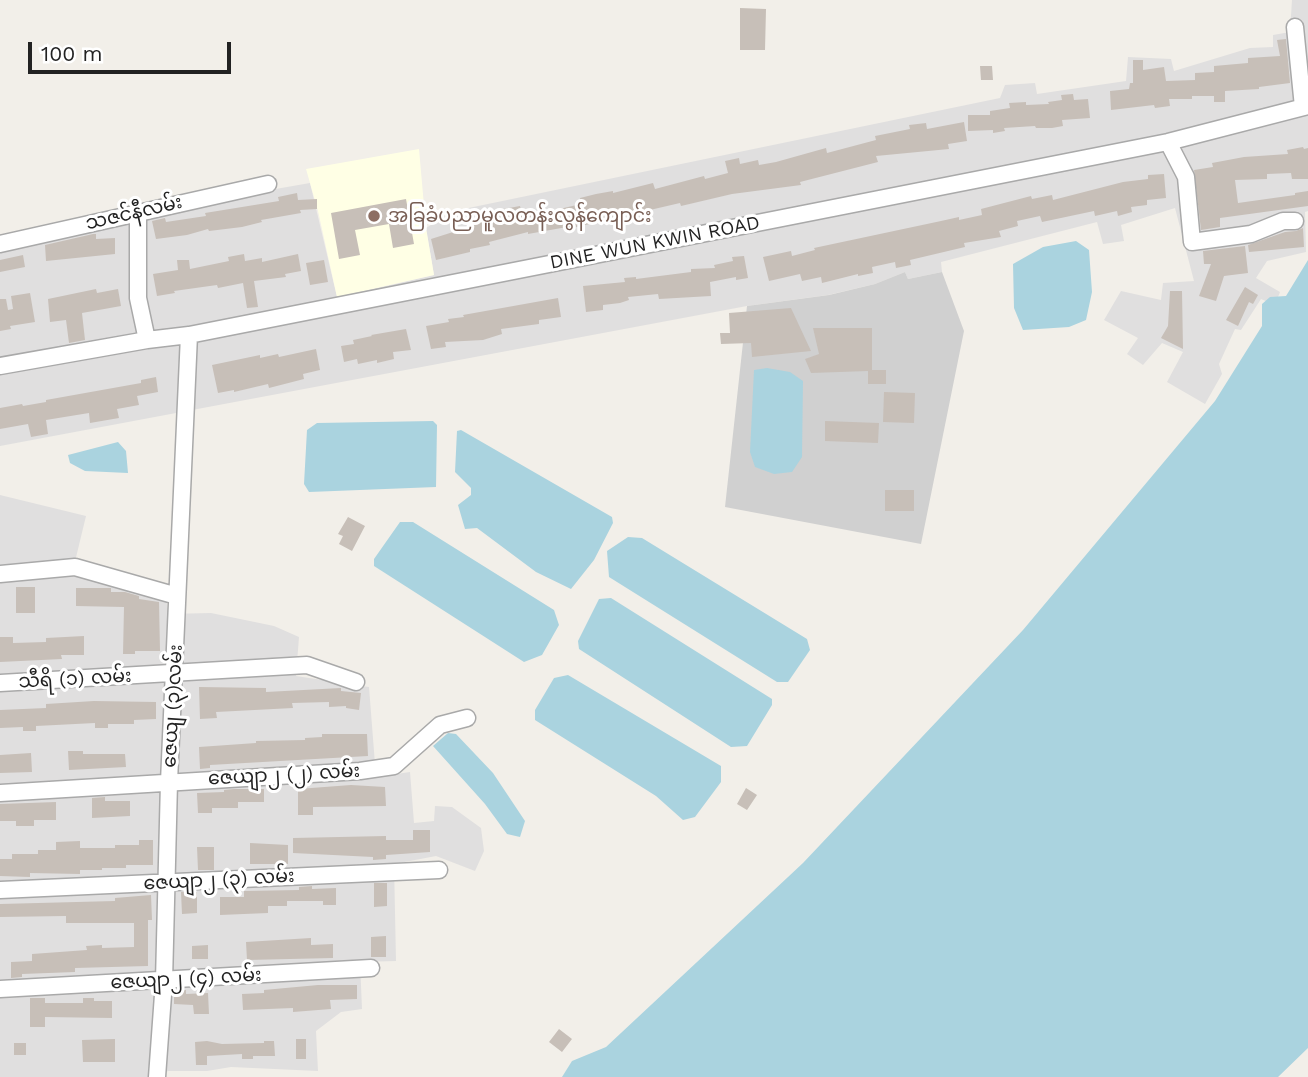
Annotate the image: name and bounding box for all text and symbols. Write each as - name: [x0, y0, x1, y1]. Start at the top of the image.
- scale bar: [32, 28, 234, 72]
- text: 100 m: [41, 41, 103, 66]
- street label: သဇင်နီလမ်း: [83, 191, 185, 235]
- place label: အခြခံပညာမူလတန်းလွန်ကျောင်း: [388, 205, 652, 227]
- marker: အခြခံပညာမူလတန်းလွန်ကျောင်း: [366, 208, 382, 224]
- street label: DINE WUN KWIN ROAD: [548, 211, 762, 275]
- street label: ဇေယျ (၃)လမ်း: [158, 644, 188, 768]
- street label: သီရိ (၁) လမ်း: [18, 665, 132, 693]
- street label: ဇေယျာ၂ (၂) လမ်း: [207, 760, 361, 790]
- street label: ဇေယျာ၂ (၃) လမ်း: [143, 865, 295, 895]
- street label: ဇေယျာ၂ (၄) လမ်း: [110, 964, 262, 994]

